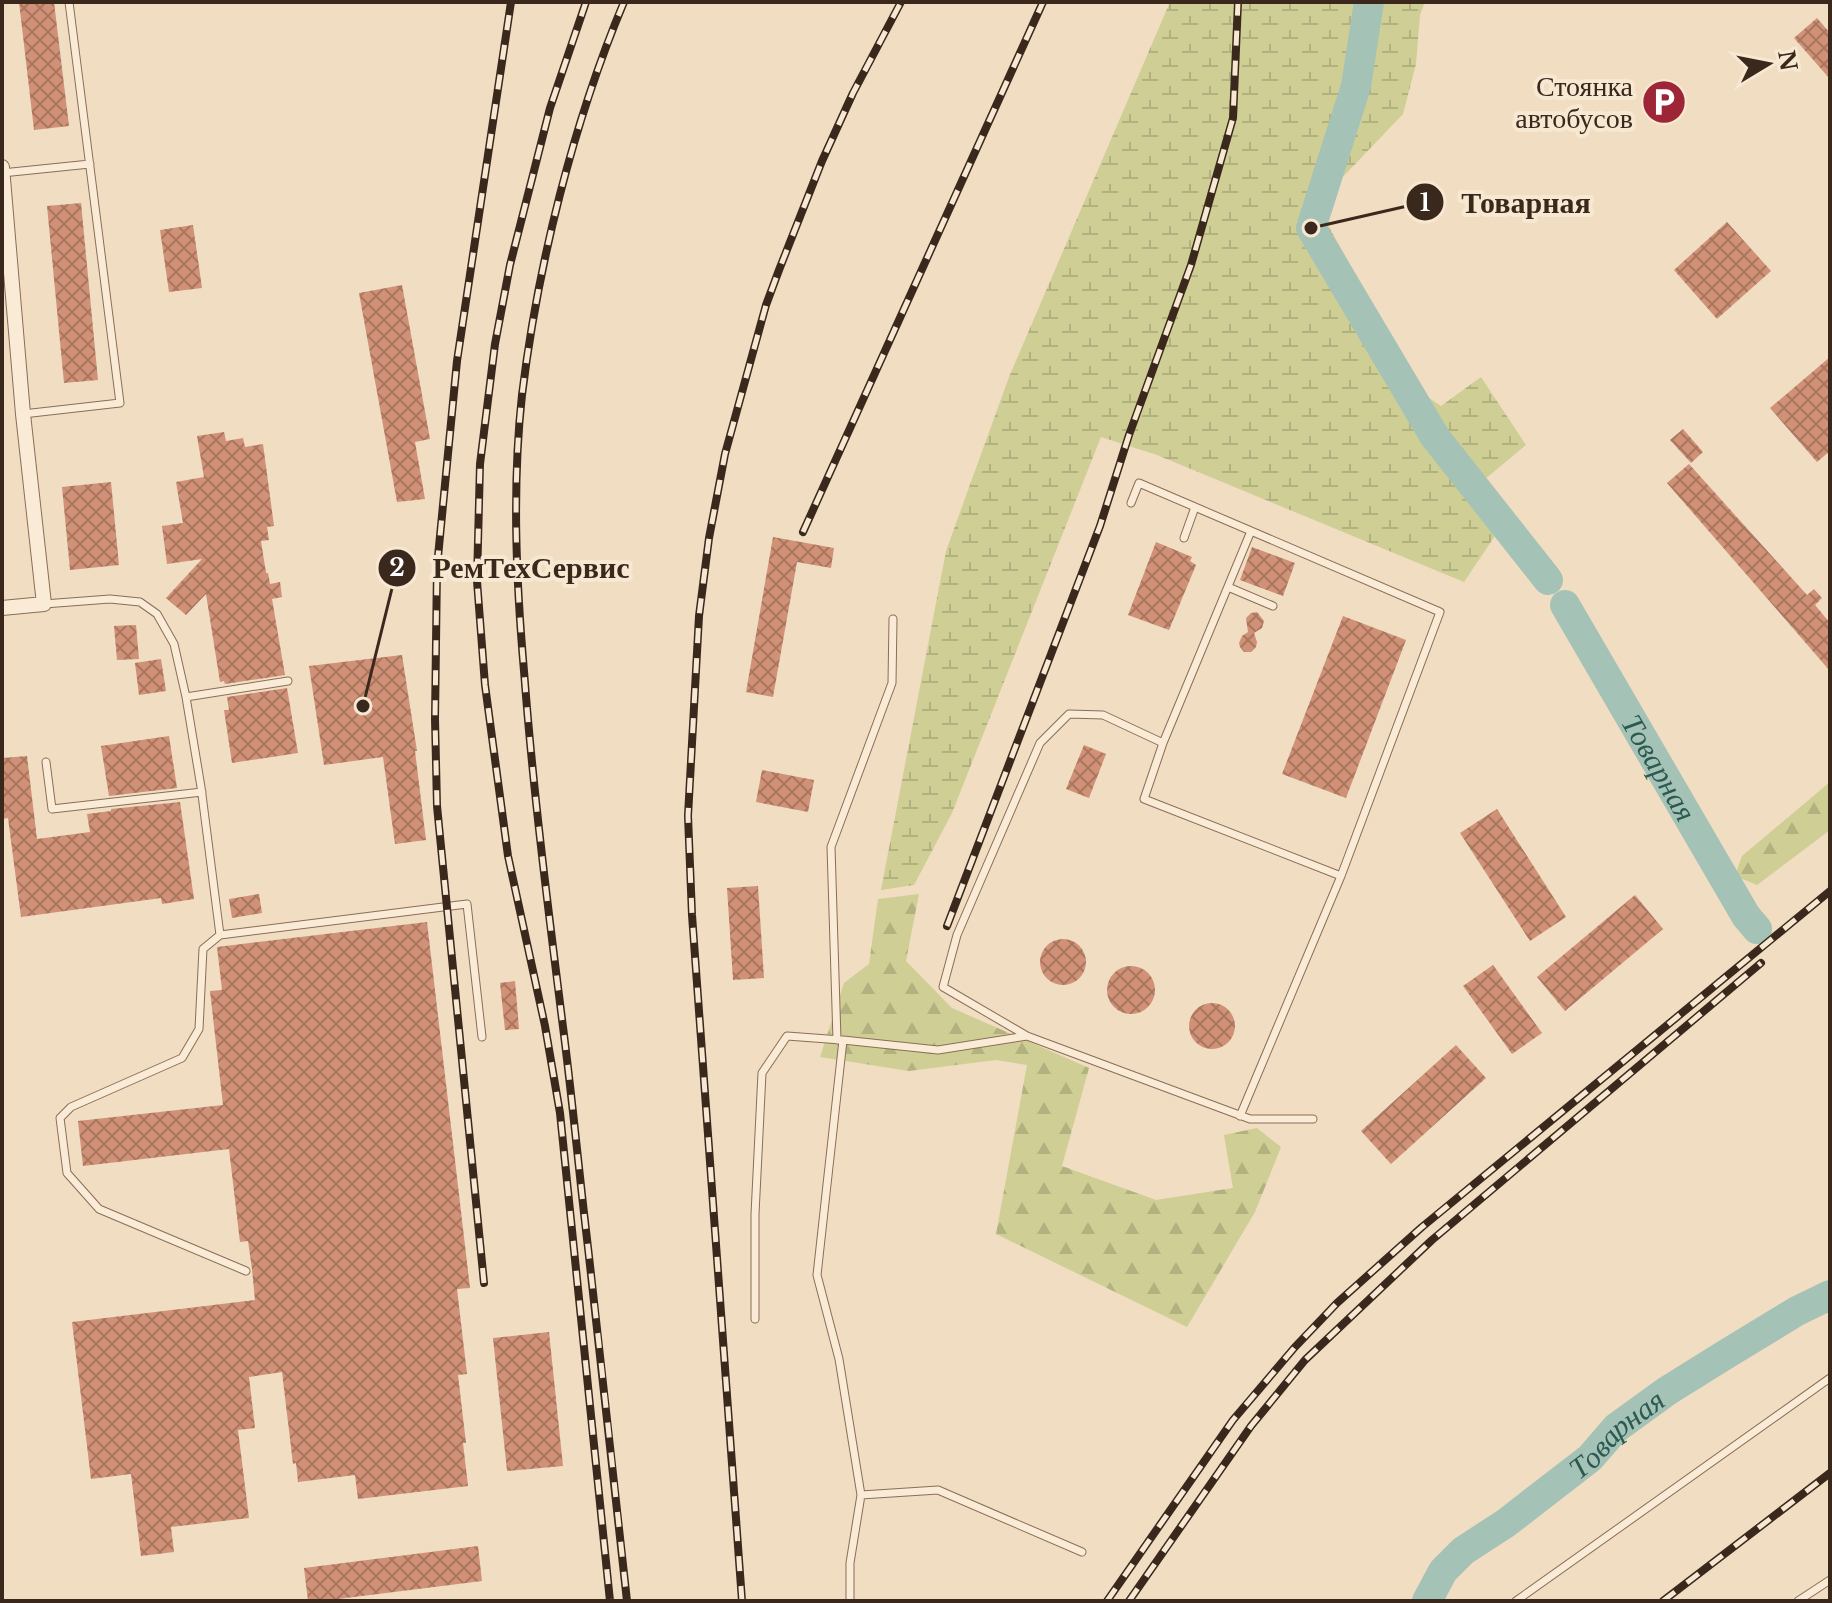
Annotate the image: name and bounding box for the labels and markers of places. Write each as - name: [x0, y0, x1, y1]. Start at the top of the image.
- place label: Стоянка автобусов: [1515, 69, 1634, 136]
- parking icon: Стоянка автобусов: [1640, 78, 1688, 126]
- callout: Товарная: [1405, 175, 1606, 229]
- callout: РемТехСервис: [377, 541, 646, 595]

